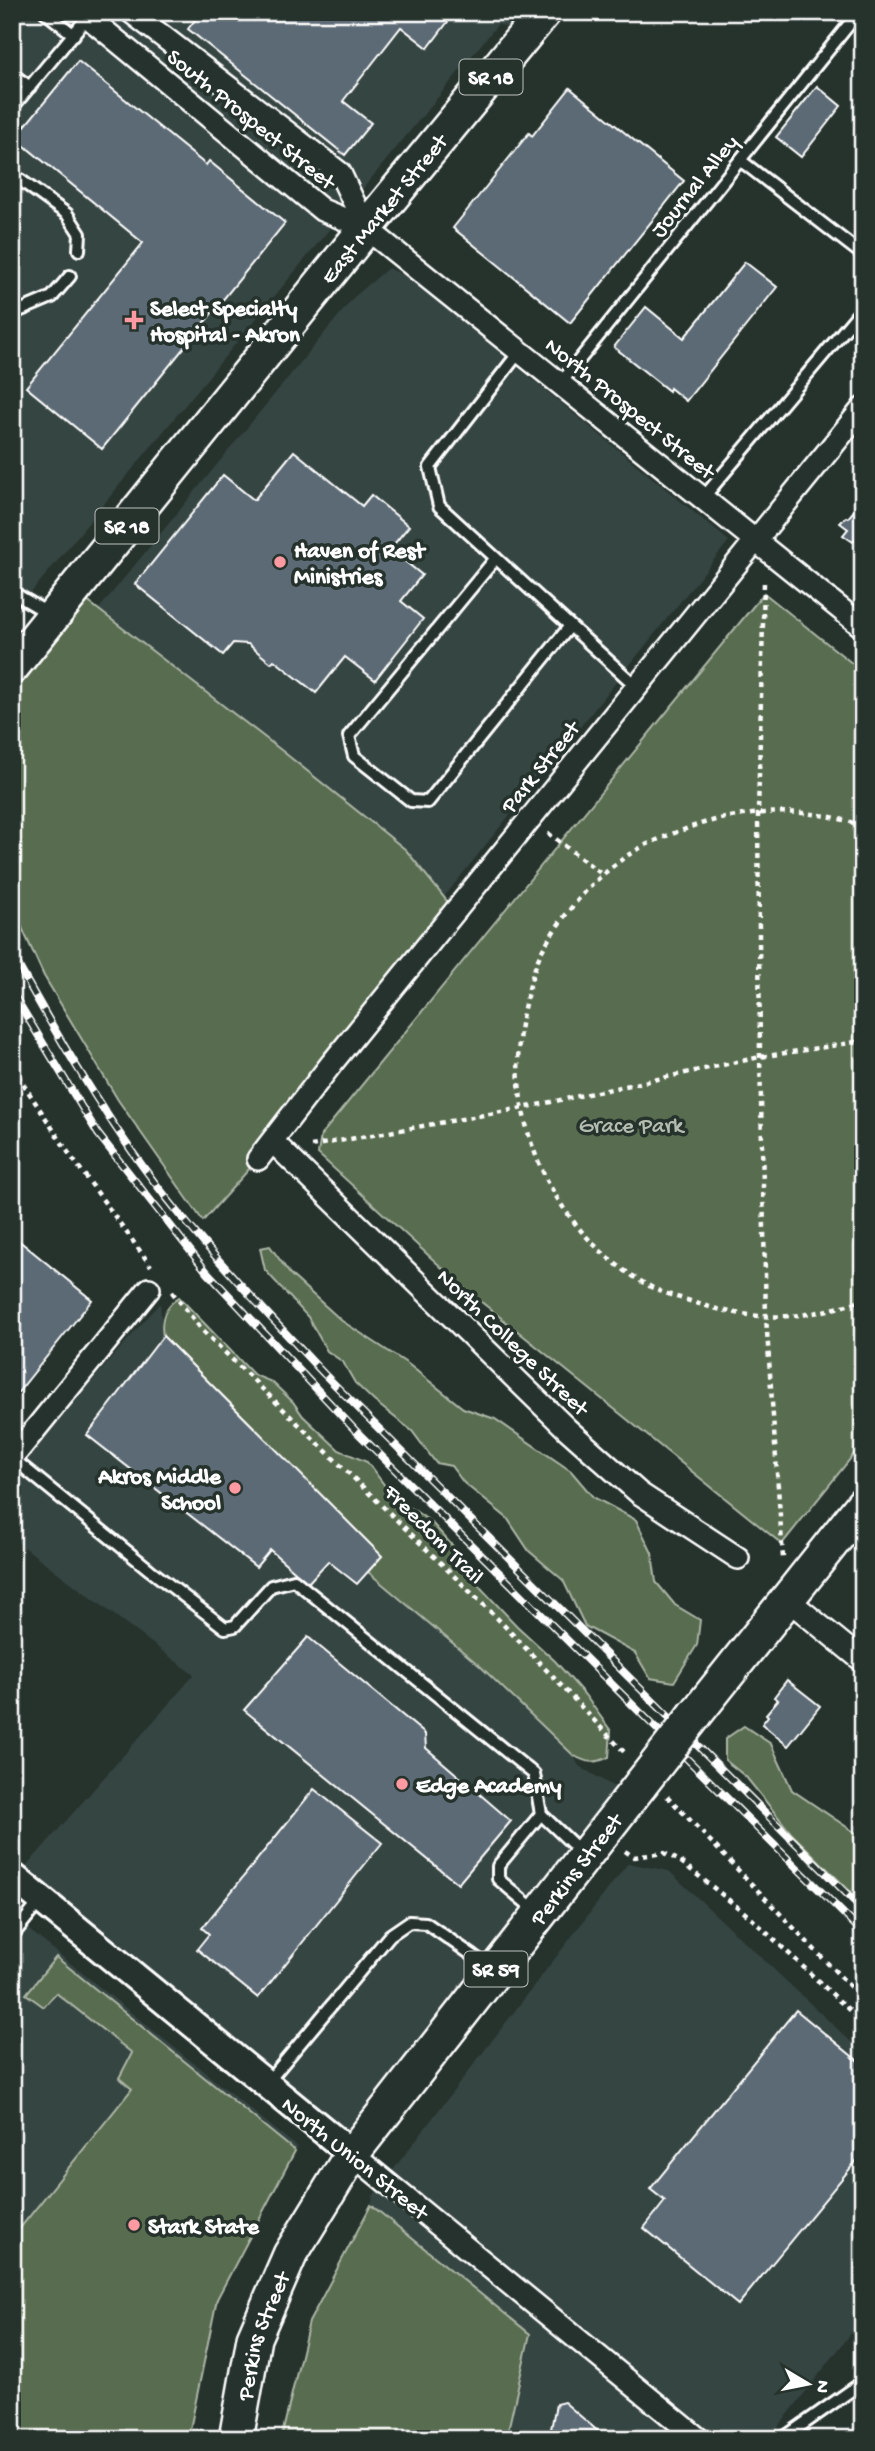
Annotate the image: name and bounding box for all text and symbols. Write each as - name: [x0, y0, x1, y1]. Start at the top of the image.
- street label: South Prospect Street: [160, 44, 341, 198]
- road number: SR 18: [460, 60, 522, 94]
- street label: East Market Street: [316, 129, 456, 291]
- street label: Journal Alley: [646, 130, 745, 244]
- place label: Select Specialty Hospital - Akron: [150, 297, 301, 350]
- marker: Select Specialty Hospital - Akron: [124, 310, 144, 330]
- street label: North Prospect Street: [538, 333, 720, 488]
- road number: SR 18: [96, 508, 158, 544]
- place label: Haven of Rest Ministries: [294, 539, 427, 592]
- marker: Haven of Rest Ministries: [272, 554, 288, 570]
- street label: Park Street: [496, 715, 588, 820]
- park label: Grace Park: [579, 1114, 686, 1141]
- street label: North College Street: [430, 1264, 594, 1424]
- place label: Akros Middle School: [97, 1465, 222, 1518]
- street label: Freedom Trail: [376, 1479, 488, 1591]
- marker: Akros Middle School: [227, 1480, 243, 1496]
- place label: Edge Academy: [416, 1774, 562, 1801]
- marker: Edge Academy: [394, 1776, 410, 1792]
- street label: Perkins Street: [525, 1808, 631, 1933]
- road number: SR 59: [464, 1952, 528, 1986]
- street label: North Union Street: [275, 2092, 434, 2228]
- place label: Stark State: [148, 2215, 260, 2242]
- marker: Stark State: [126, 2217, 142, 2233]
- street label: Perkins Street: [233, 2267, 299, 2404]
- north arrow: [774, 2350, 844, 2420]
- text: N: [809, 2378, 834, 2394]

